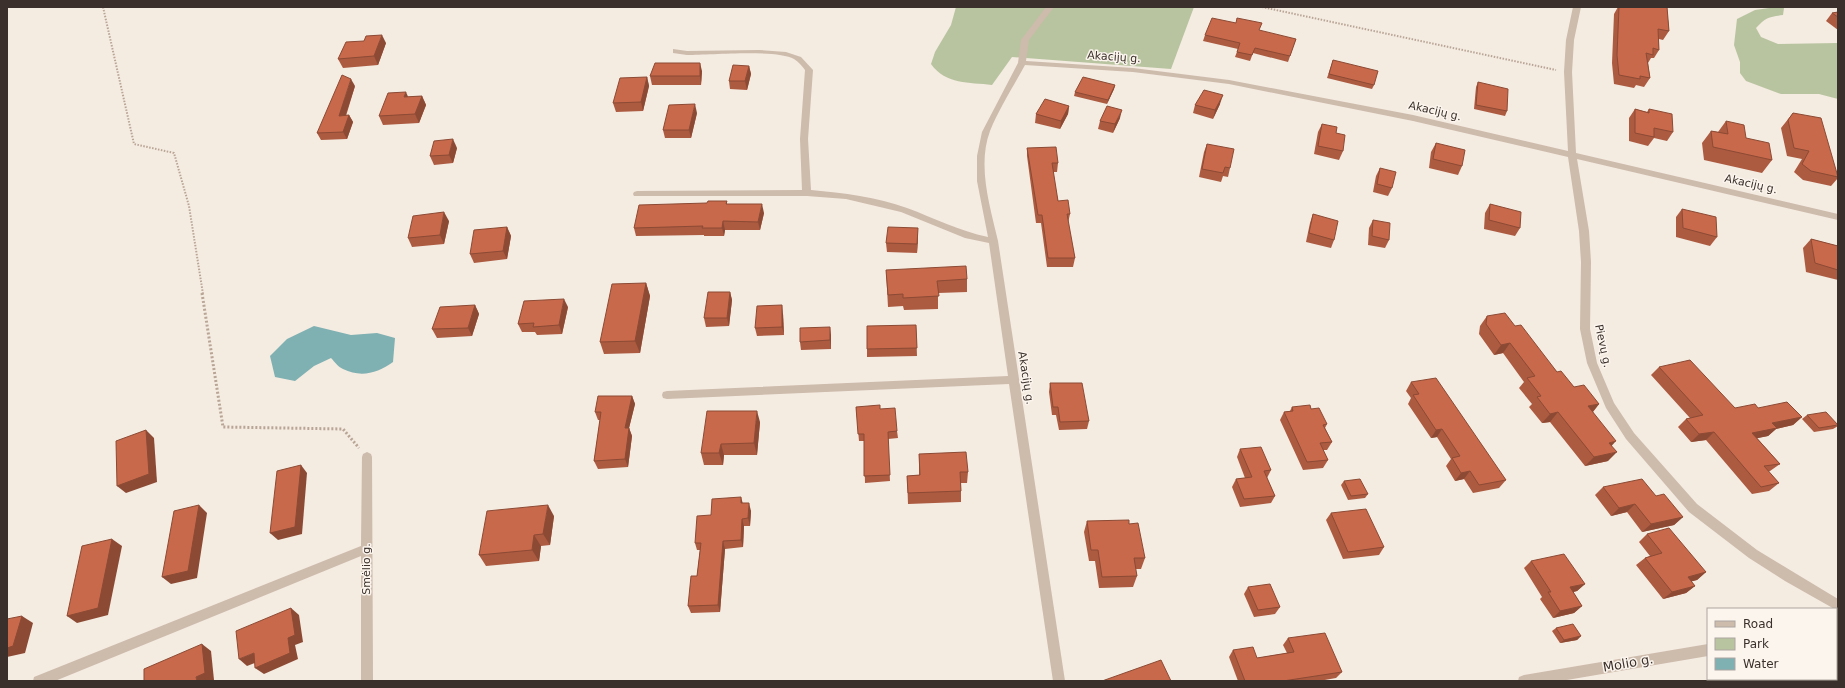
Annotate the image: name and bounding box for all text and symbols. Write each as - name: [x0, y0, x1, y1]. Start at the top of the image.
- street label: Akacijų g.: [1087, 49, 1141, 65]
- street label: Akacijų g.: [1407, 99, 1463, 123]
- street label: Akacijų g.: [1723, 172, 1779, 196]
- street label: Pievų g.: [1592, 323, 1614, 369]
- street label: Akacijų g.: [1015, 351, 1037, 405]
- street label: Smėlio g.: [360, 543, 373, 595]
- legend: [1707, 608, 1837, 680]
- text: Road: [1743, 617, 1773, 631]
- text: Park: [1743, 637, 1769, 651]
- street label: Molio g.: [1602, 651, 1654, 675]
- text: Water: [1743, 657, 1779, 671]

